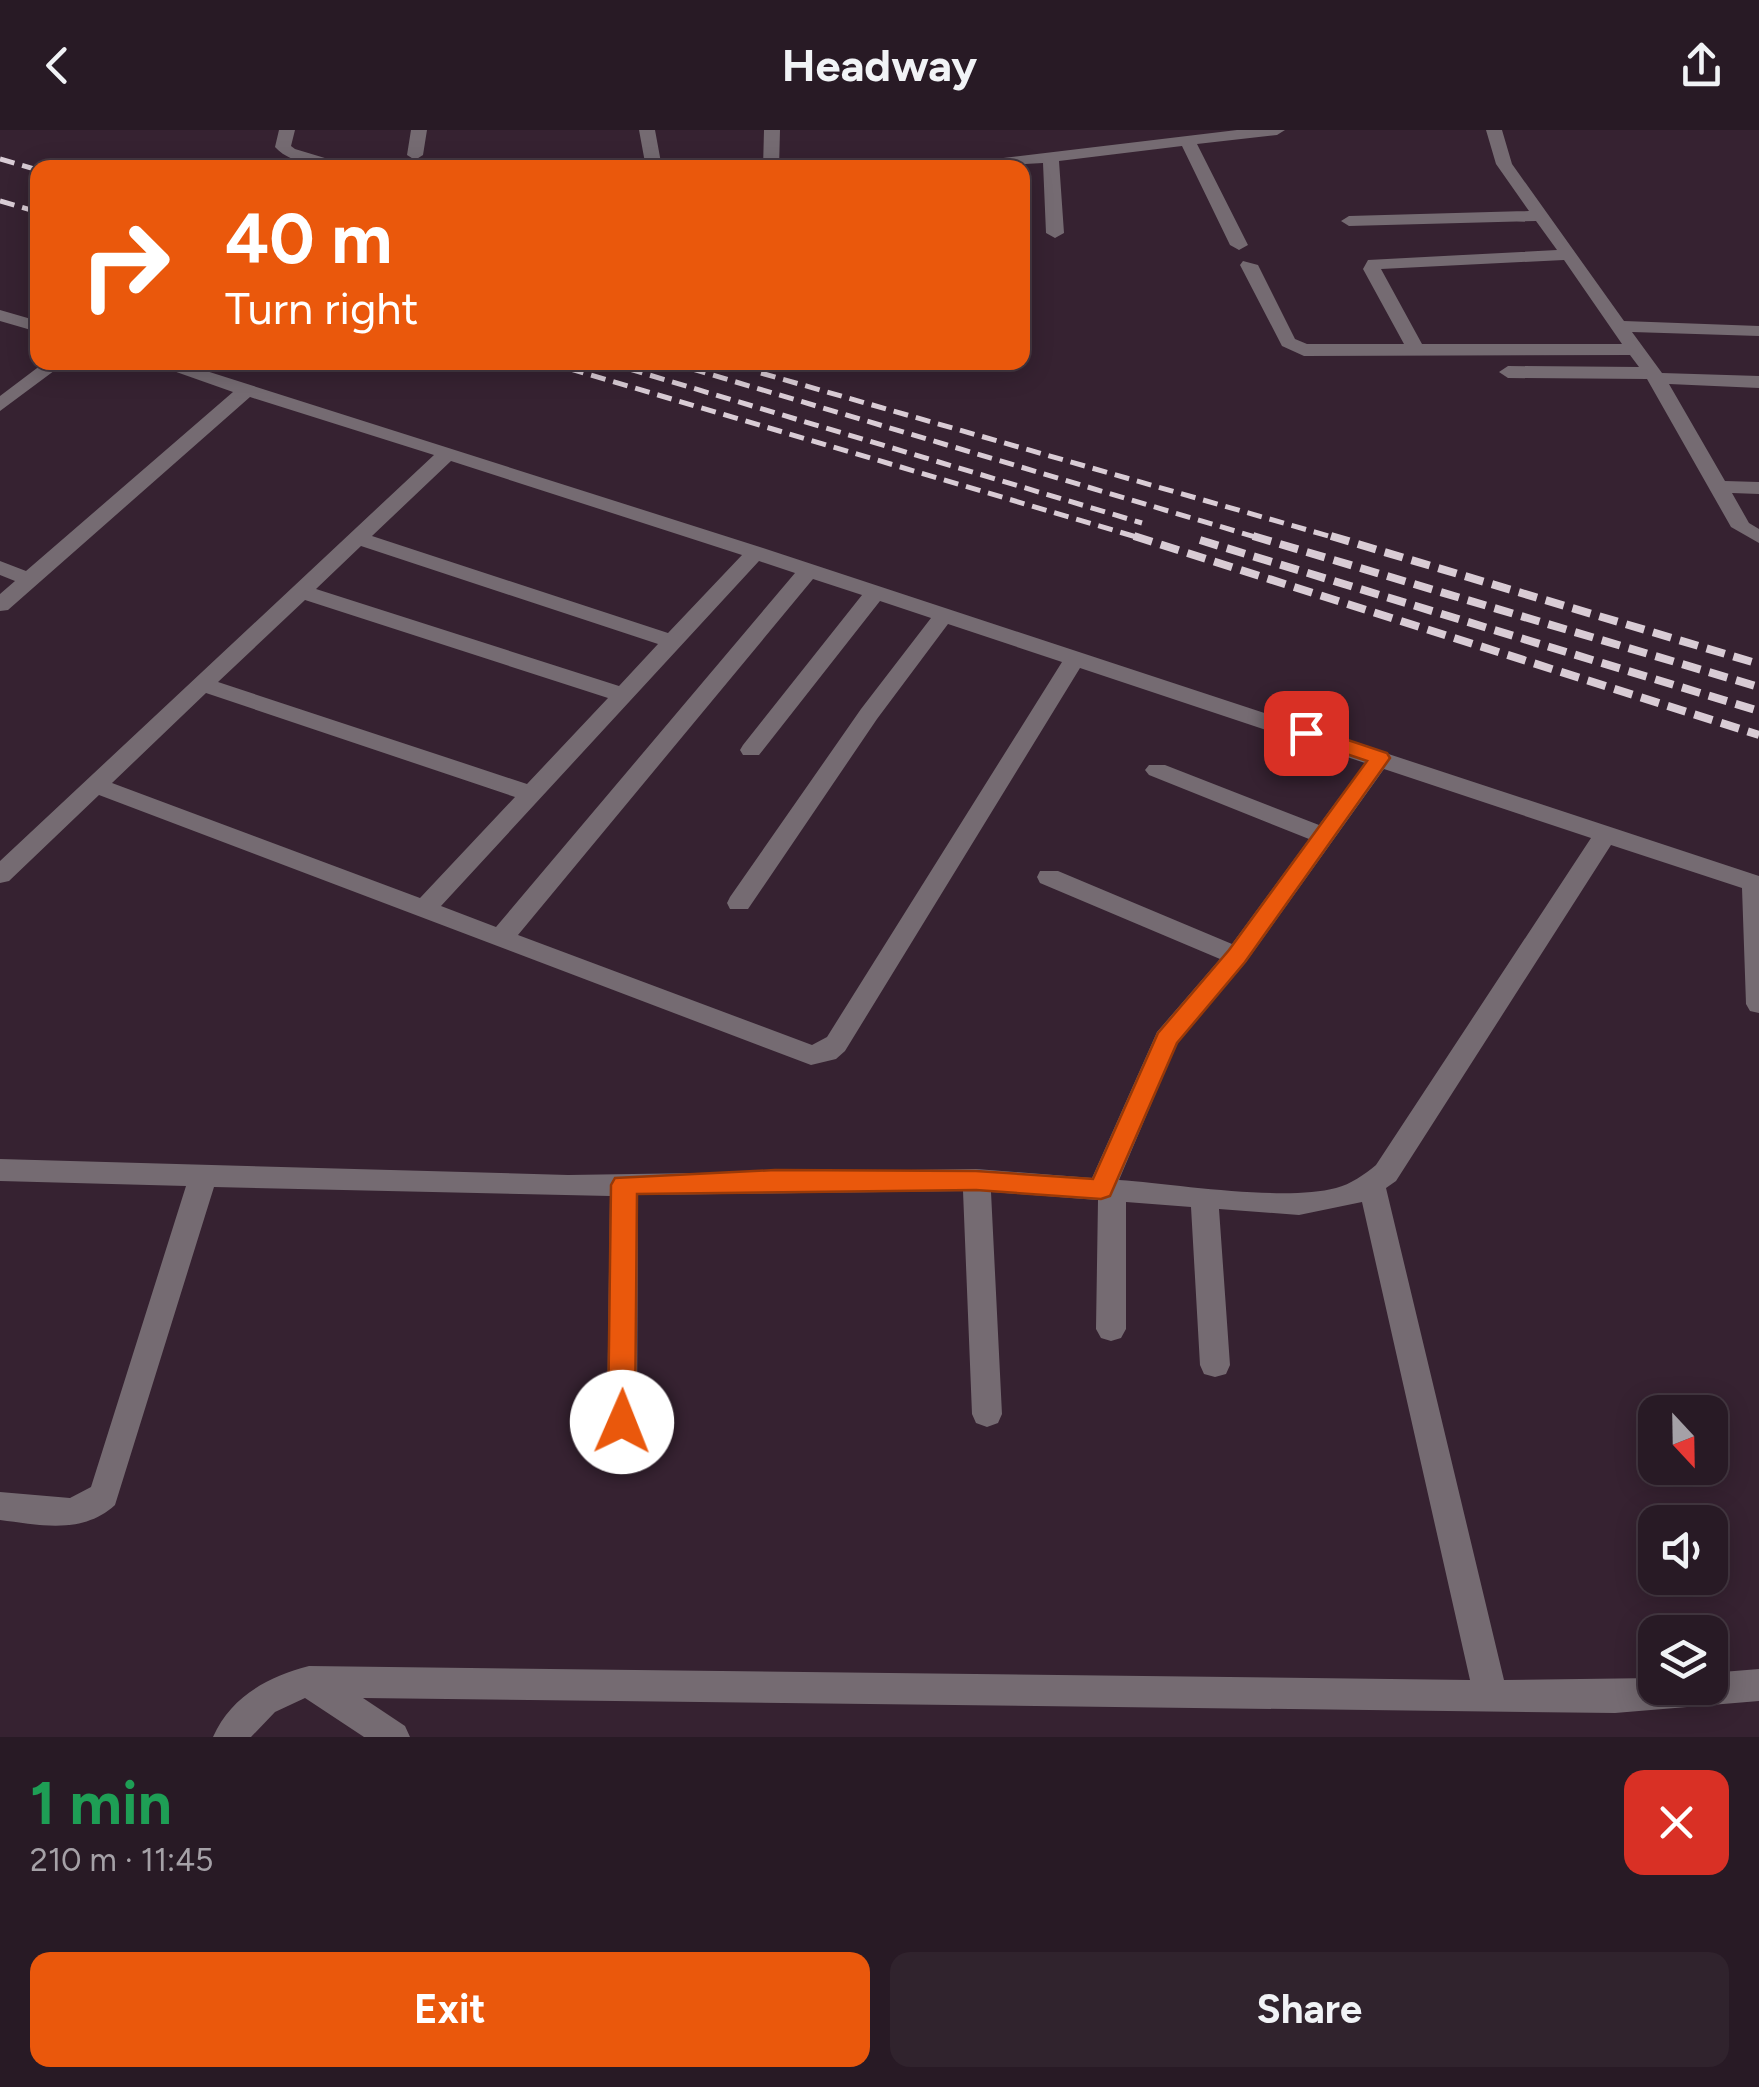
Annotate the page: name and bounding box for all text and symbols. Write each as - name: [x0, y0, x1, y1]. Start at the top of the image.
- icon: back: [30, 38, 85, 93]
- text: Headway: [782, 38, 977, 92]
- icon: share: [1674, 38, 1729, 93]
- text: 40 m: [225, 196, 392, 281]
- icon: right: [60, 200, 190, 330]
- text: Turn right: [225, 281, 418, 335]
- pin: [1264, 691, 1349, 776]
- icon: arrive: [1279, 706, 1334, 761]
- position arrow: [570, 1370, 674, 1474]
- north arrow: [1638, 1395, 1728, 1485]
- map controls: [1638, 1395, 1728, 1705]
- button: sound: [1638, 1505, 1728, 1595]
- button: layers: [1638, 1615, 1728, 1705]
- text: 1 min: [30, 1767, 172, 1839]
- button: close: [1624, 1770, 1729, 1875]
- text: 210 m · 11:45: [30, 1841, 214, 1879]
- button: Exit: [30, 1952, 870, 2067]
- button: Share: [890, 1952, 1729, 2067]

